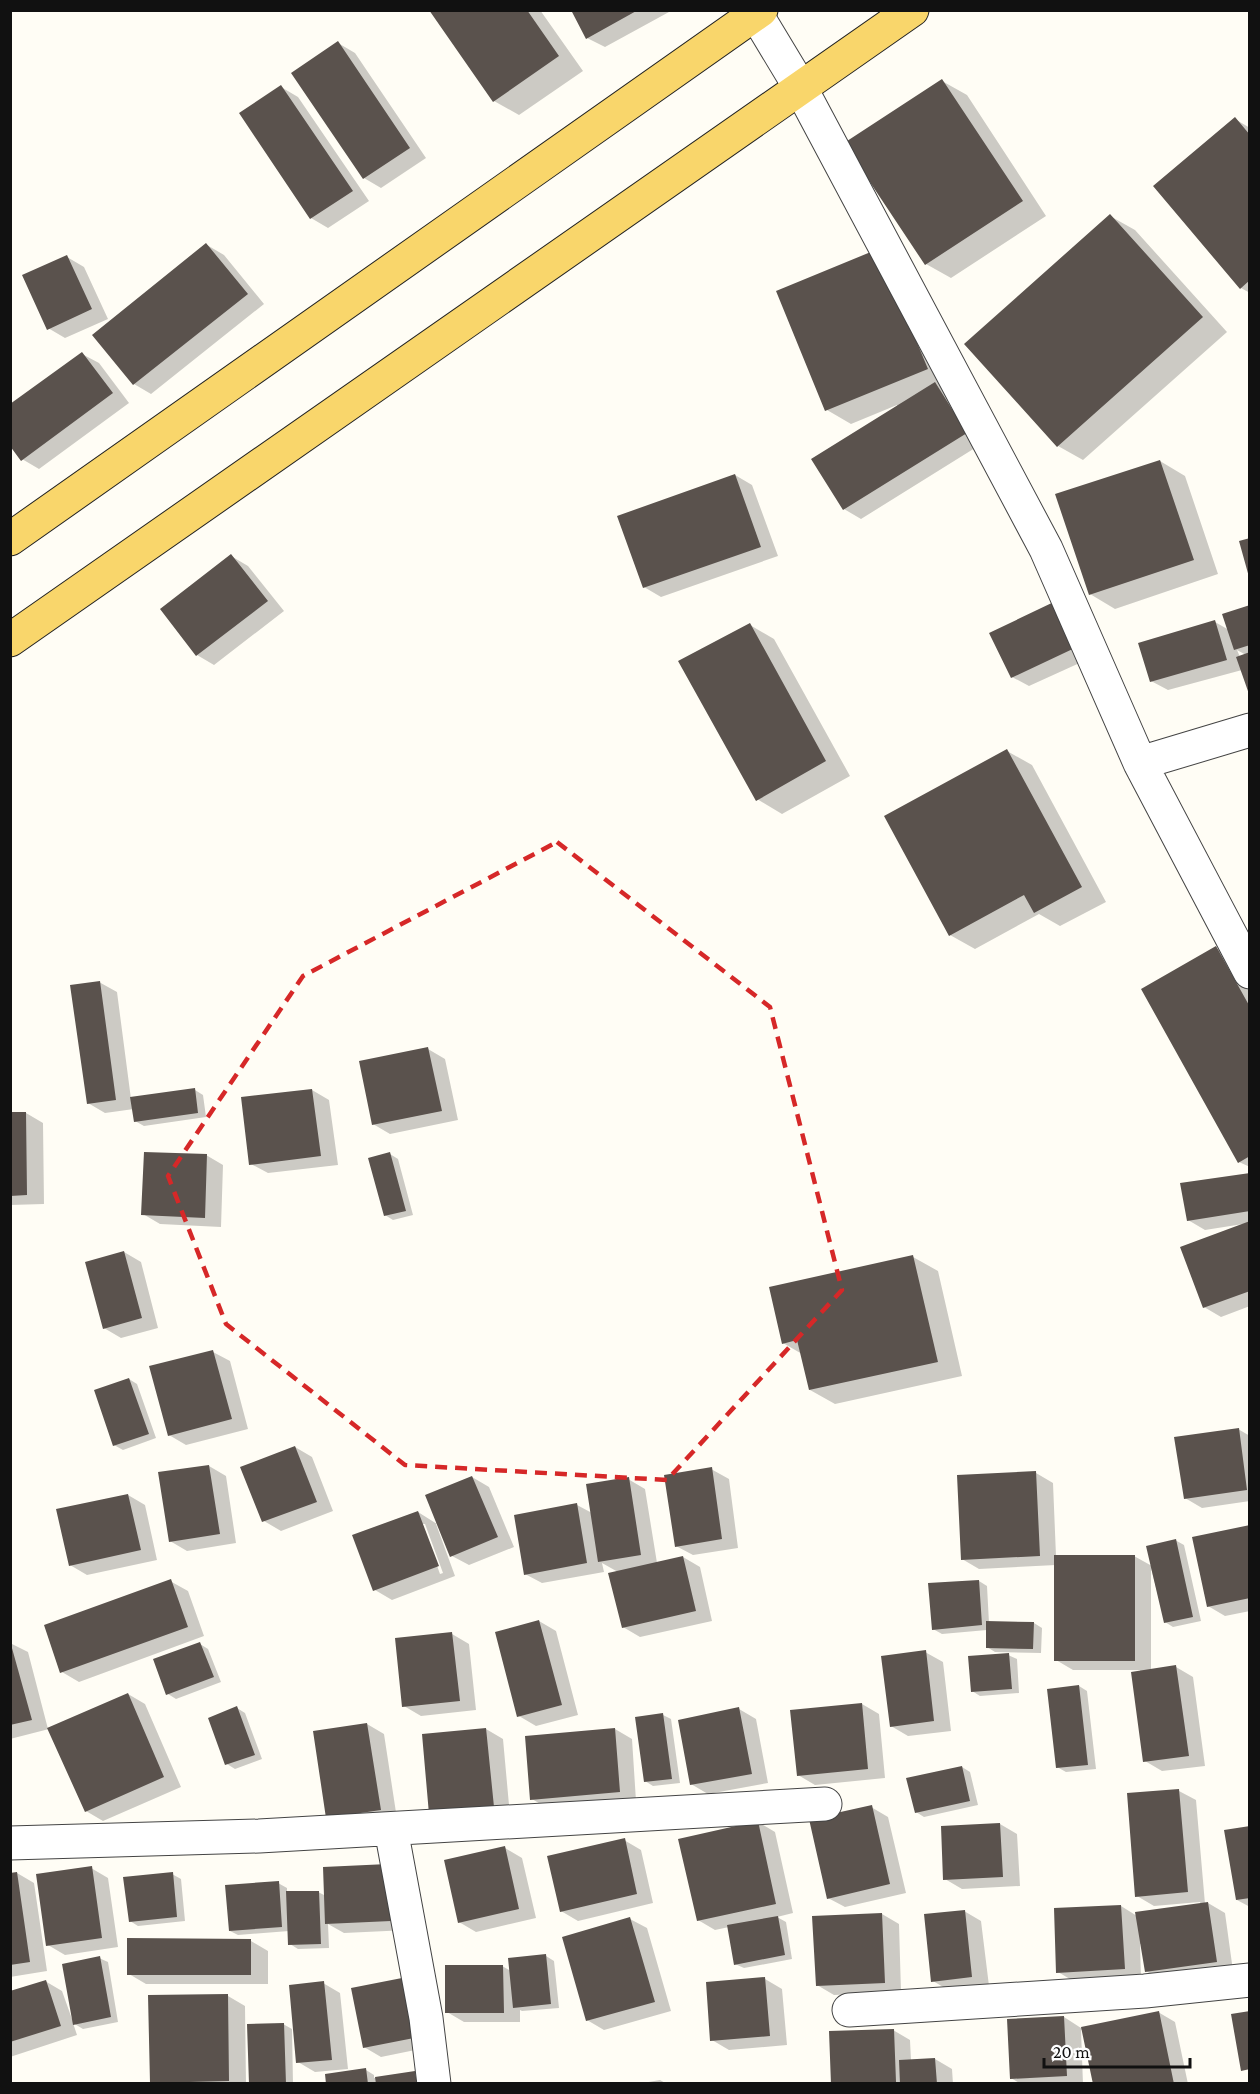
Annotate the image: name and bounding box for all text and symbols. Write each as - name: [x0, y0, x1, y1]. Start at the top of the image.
- scale bar: [1044, 2031, 1190, 2069]
- text: 20 m: [1053, 2042, 1090, 2062]

